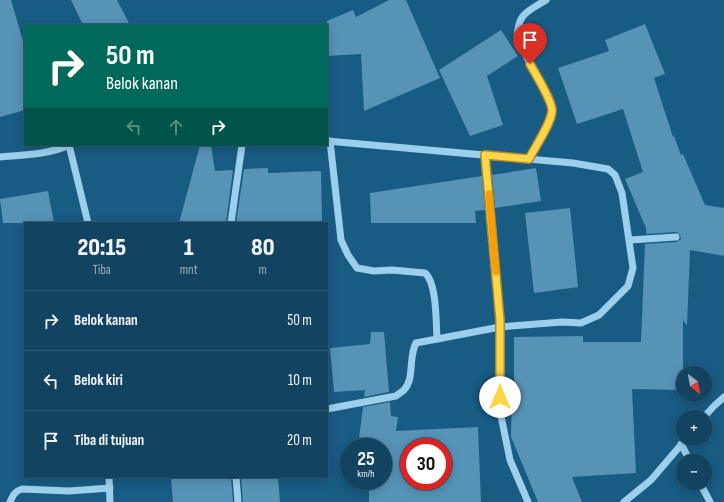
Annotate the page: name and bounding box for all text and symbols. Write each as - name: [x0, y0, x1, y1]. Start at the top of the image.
- pin: [513, 23, 547, 64]
- icon: arrive: [519, 29, 541, 51]
- text: 50 m: [106, 39, 155, 72]
- icon: right: [40, 40, 92, 92]
- text: Belok kanan: [106, 73, 178, 94]
- icon: left: [123, 116, 145, 138]
- icon: ahead: [165, 116, 187, 138]
- icon: right: [207, 116, 229, 138]
- text: 20:15: [77, 233, 126, 262]
- text: 1: [184, 233, 194, 262]
- text: 80: [251, 233, 275, 262]
- text: Tiba: [93, 262, 111, 278]
- text: mnt: [180, 262, 198, 278]
- text: m: [259, 262, 267, 278]
- icon: right: [40, 310, 62, 332]
- text: Belok kanan: [74, 311, 138, 330]
- text: 50 m: [287, 311, 312, 330]
- north arrow: [676, 366, 712, 402]
- map controls: [676, 366, 712, 490]
- icon: left: [40, 370, 62, 392]
- text: Belok kiri: [74, 371, 123, 390]
- text: 10 m: [288, 371, 312, 390]
- position arrow: [479, 376, 521, 418]
- button: +: [676, 410, 712, 446]
- icon: arrive: [40, 430, 62, 452]
- text: Tiba di tujuan: [74, 431, 144, 450]
- text: 20 m: [287, 431, 312, 450]
- speed limit sign: 30: [400, 438, 452, 490]
- text: 25: [357, 447, 375, 471]
- button: −: [676, 454, 712, 490]
- text: km/h: [357, 468, 375, 480]

